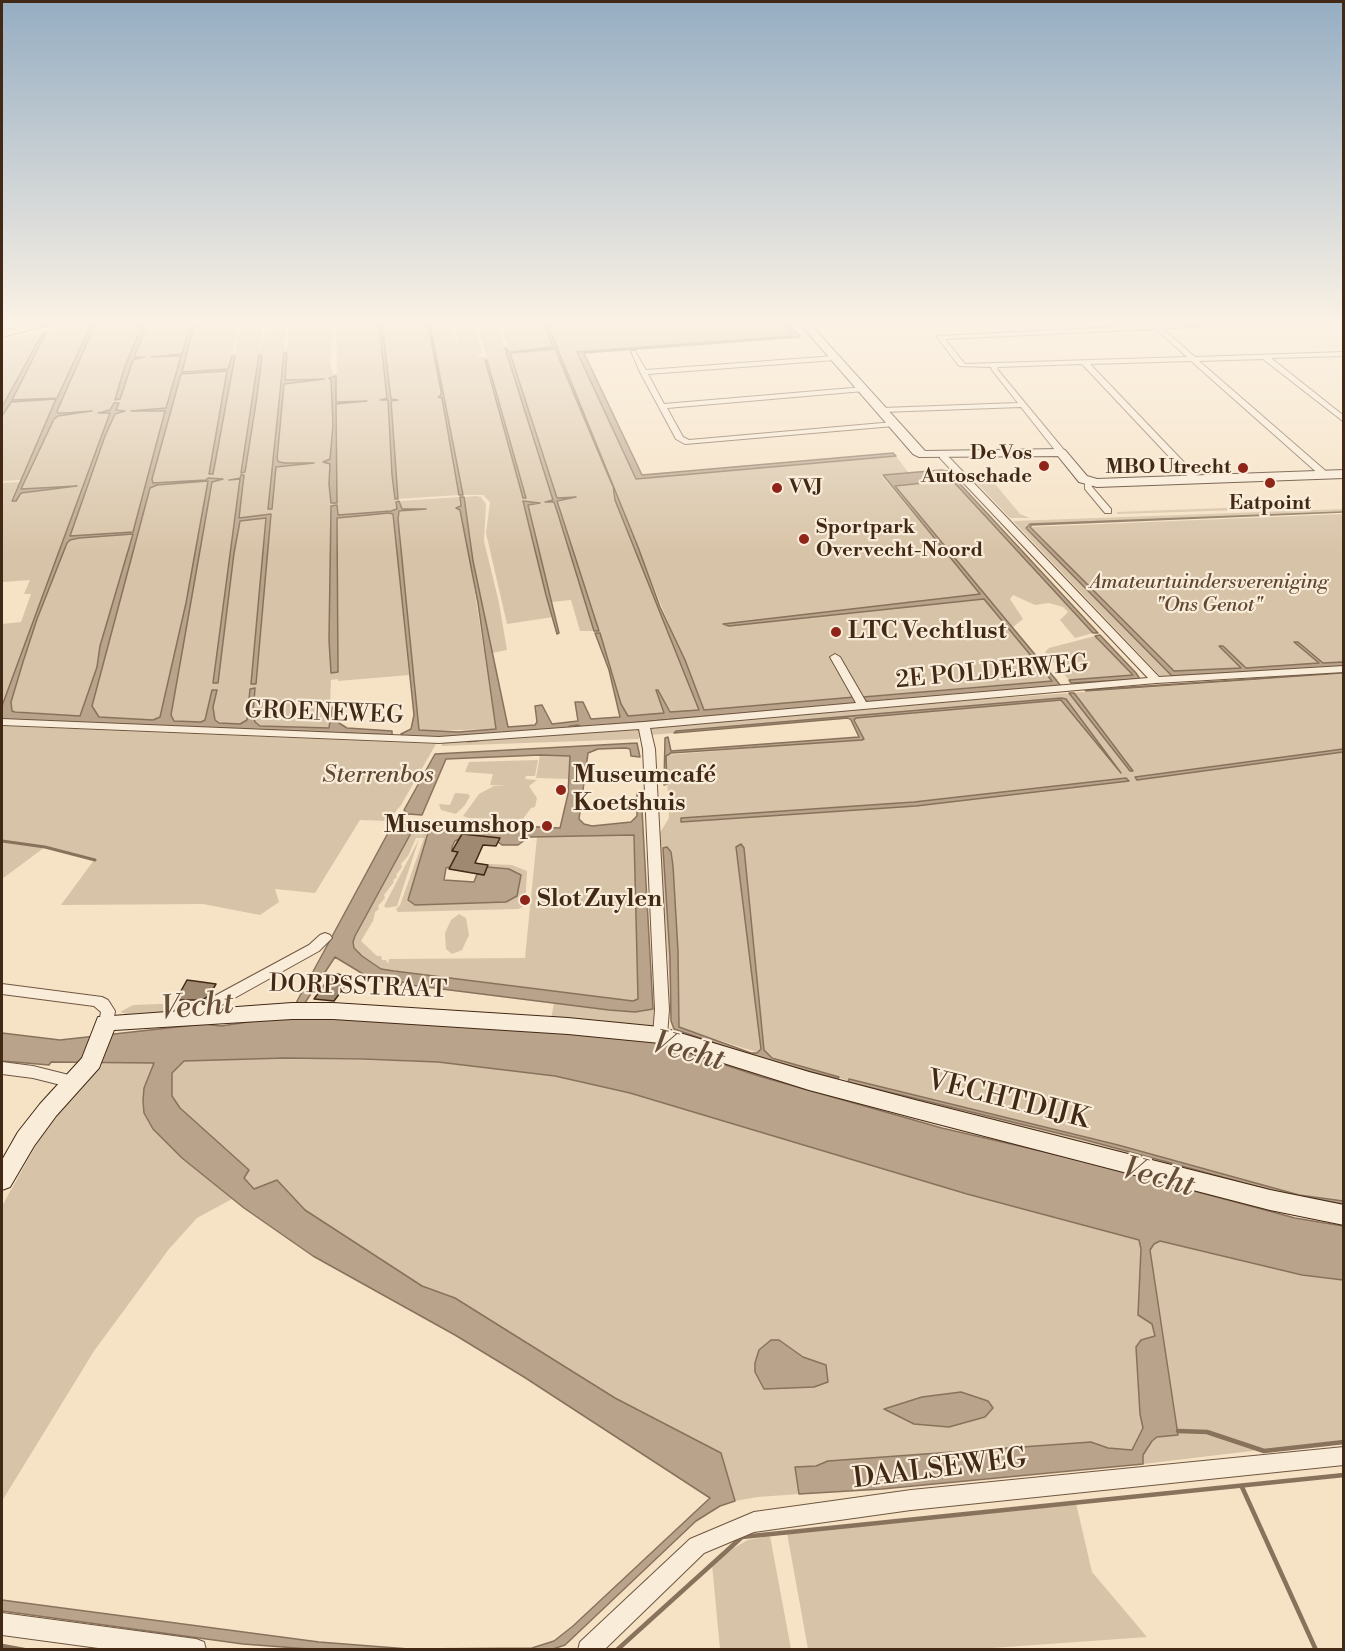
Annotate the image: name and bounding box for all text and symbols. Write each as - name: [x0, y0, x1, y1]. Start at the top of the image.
- place label: De Vos Autoschade: [921, 442, 1032, 489]
- place label: MBO Utrecht: [1105, 456, 1231, 480]
- marker: De Vos Autoschade: [1037, 459, 1051, 473]
- marker: MBO Utrecht: [1236, 461, 1250, 475]
- place label: VVJ: [789, 476, 823, 500]
- marker: Eatpoint: [1263, 476, 1277, 490]
- marker: VVJ: [770, 481, 784, 495]
- place label: Eatpoint: [1229, 492, 1311, 516]
- place label: Sportpark Overvecht-Noord: [816, 516, 983, 563]
- marker: Sportpark Overvecht-Noord: [797, 532, 811, 546]
- park label: Amateurtuindersvereniging "Ons Genot": [1090, 571, 1328, 618]
- place label: LTC Vechtlust: [848, 618, 1006, 646]
- marker: LTC Vechtlust: [829, 625, 843, 639]
- street label: 2E POLDERWEG: [894, 650, 1090, 696]
- street label: GROENEWEG: [244, 697, 404, 731]
- park label: Sterrenbos: [322, 762, 434, 790]
- place label: Museumcafé Koetshuis: [573, 762, 716, 818]
- marker: Museumcafé Koetshuis: [554, 783, 568, 797]
- place label: Museumshop: [384, 812, 535, 840]
- marker: Museumshop: [540, 819, 554, 833]
- place label: Slot Zuylen: [537, 886, 662, 914]
- marker: Slot Zuylen: [518, 893, 532, 907]
- street label: DORPSSTRAAT: [268, 970, 448, 1006]
- water label: Vecht: [159, 986, 235, 1030]
- water label: Vecht: [648, 1025, 728, 1081]
- street label: VECHTDIJK: [923, 1065, 1093, 1137]
- water label: Vecht: [1118, 1151, 1198, 1207]
- street label: DAALSEWEG: [851, 1443, 1029, 1497]

